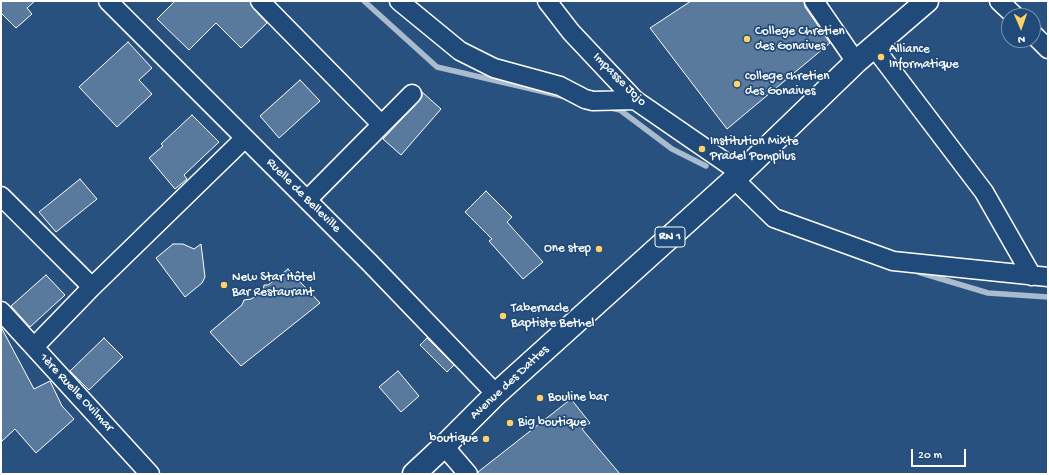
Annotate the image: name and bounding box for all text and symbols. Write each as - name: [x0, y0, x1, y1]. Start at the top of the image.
- north arrow: [1001, 8, 1041, 48]
- place label: College Chretien des Gonaives: [755, 24, 845, 55]
- text: N: [1018, 33, 1025, 45]
- marker: College Chretien des Gonaives: [742, 34, 752, 44]
- place label: Alliance Informatique: [889, 42, 959, 73]
- street label: Impasse Jojo: [589, 50, 649, 110]
- marker: Alliance Informatique: [876, 52, 886, 62]
- place label: college chretien des Gonaives: [745, 69, 830, 100]
- marker: college chretien des Gonaives: [732, 79, 742, 89]
- place label: Institution Mixte Pradel Pompilus: [710, 134, 798, 165]
- marker: Institution Mixte Pradel Pompilus: [697, 144, 707, 154]
- street label: Ruelle de Belleville: [262, 155, 344, 237]
- road number: RN 1: [655, 227, 685, 247]
- place label: One step: [544, 241, 591, 257]
- marker: One step: [594, 244, 604, 254]
- place label: New Star Hôtel Bar Restaurant: [232, 270, 316, 301]
- marker: New Star Hôtel Bar Restaurant: [219, 280, 229, 290]
- place label: Tabernacle Baptiste Bethel: [511, 301, 594, 332]
- marker: Tabernacle Baptiste Bethel: [498, 311, 508, 321]
- street label: Avenue des Dattes: [467, 342, 553, 424]
- street label: 1ère Ruelle Ovilmar: [36, 350, 116, 436]
- place label: Bouline bar: [548, 390, 608, 406]
- marker: Bouline bar: [535, 393, 545, 403]
- place label: Big boutique: [518, 415, 586, 431]
- marker: Big boutique: [505, 418, 515, 428]
- place label: boutique: [430, 431, 478, 447]
- marker: boutique: [481, 434, 491, 444]
- scale bar: [913, 441, 968, 467]
- text: 20 m: [918, 449, 942, 463]

